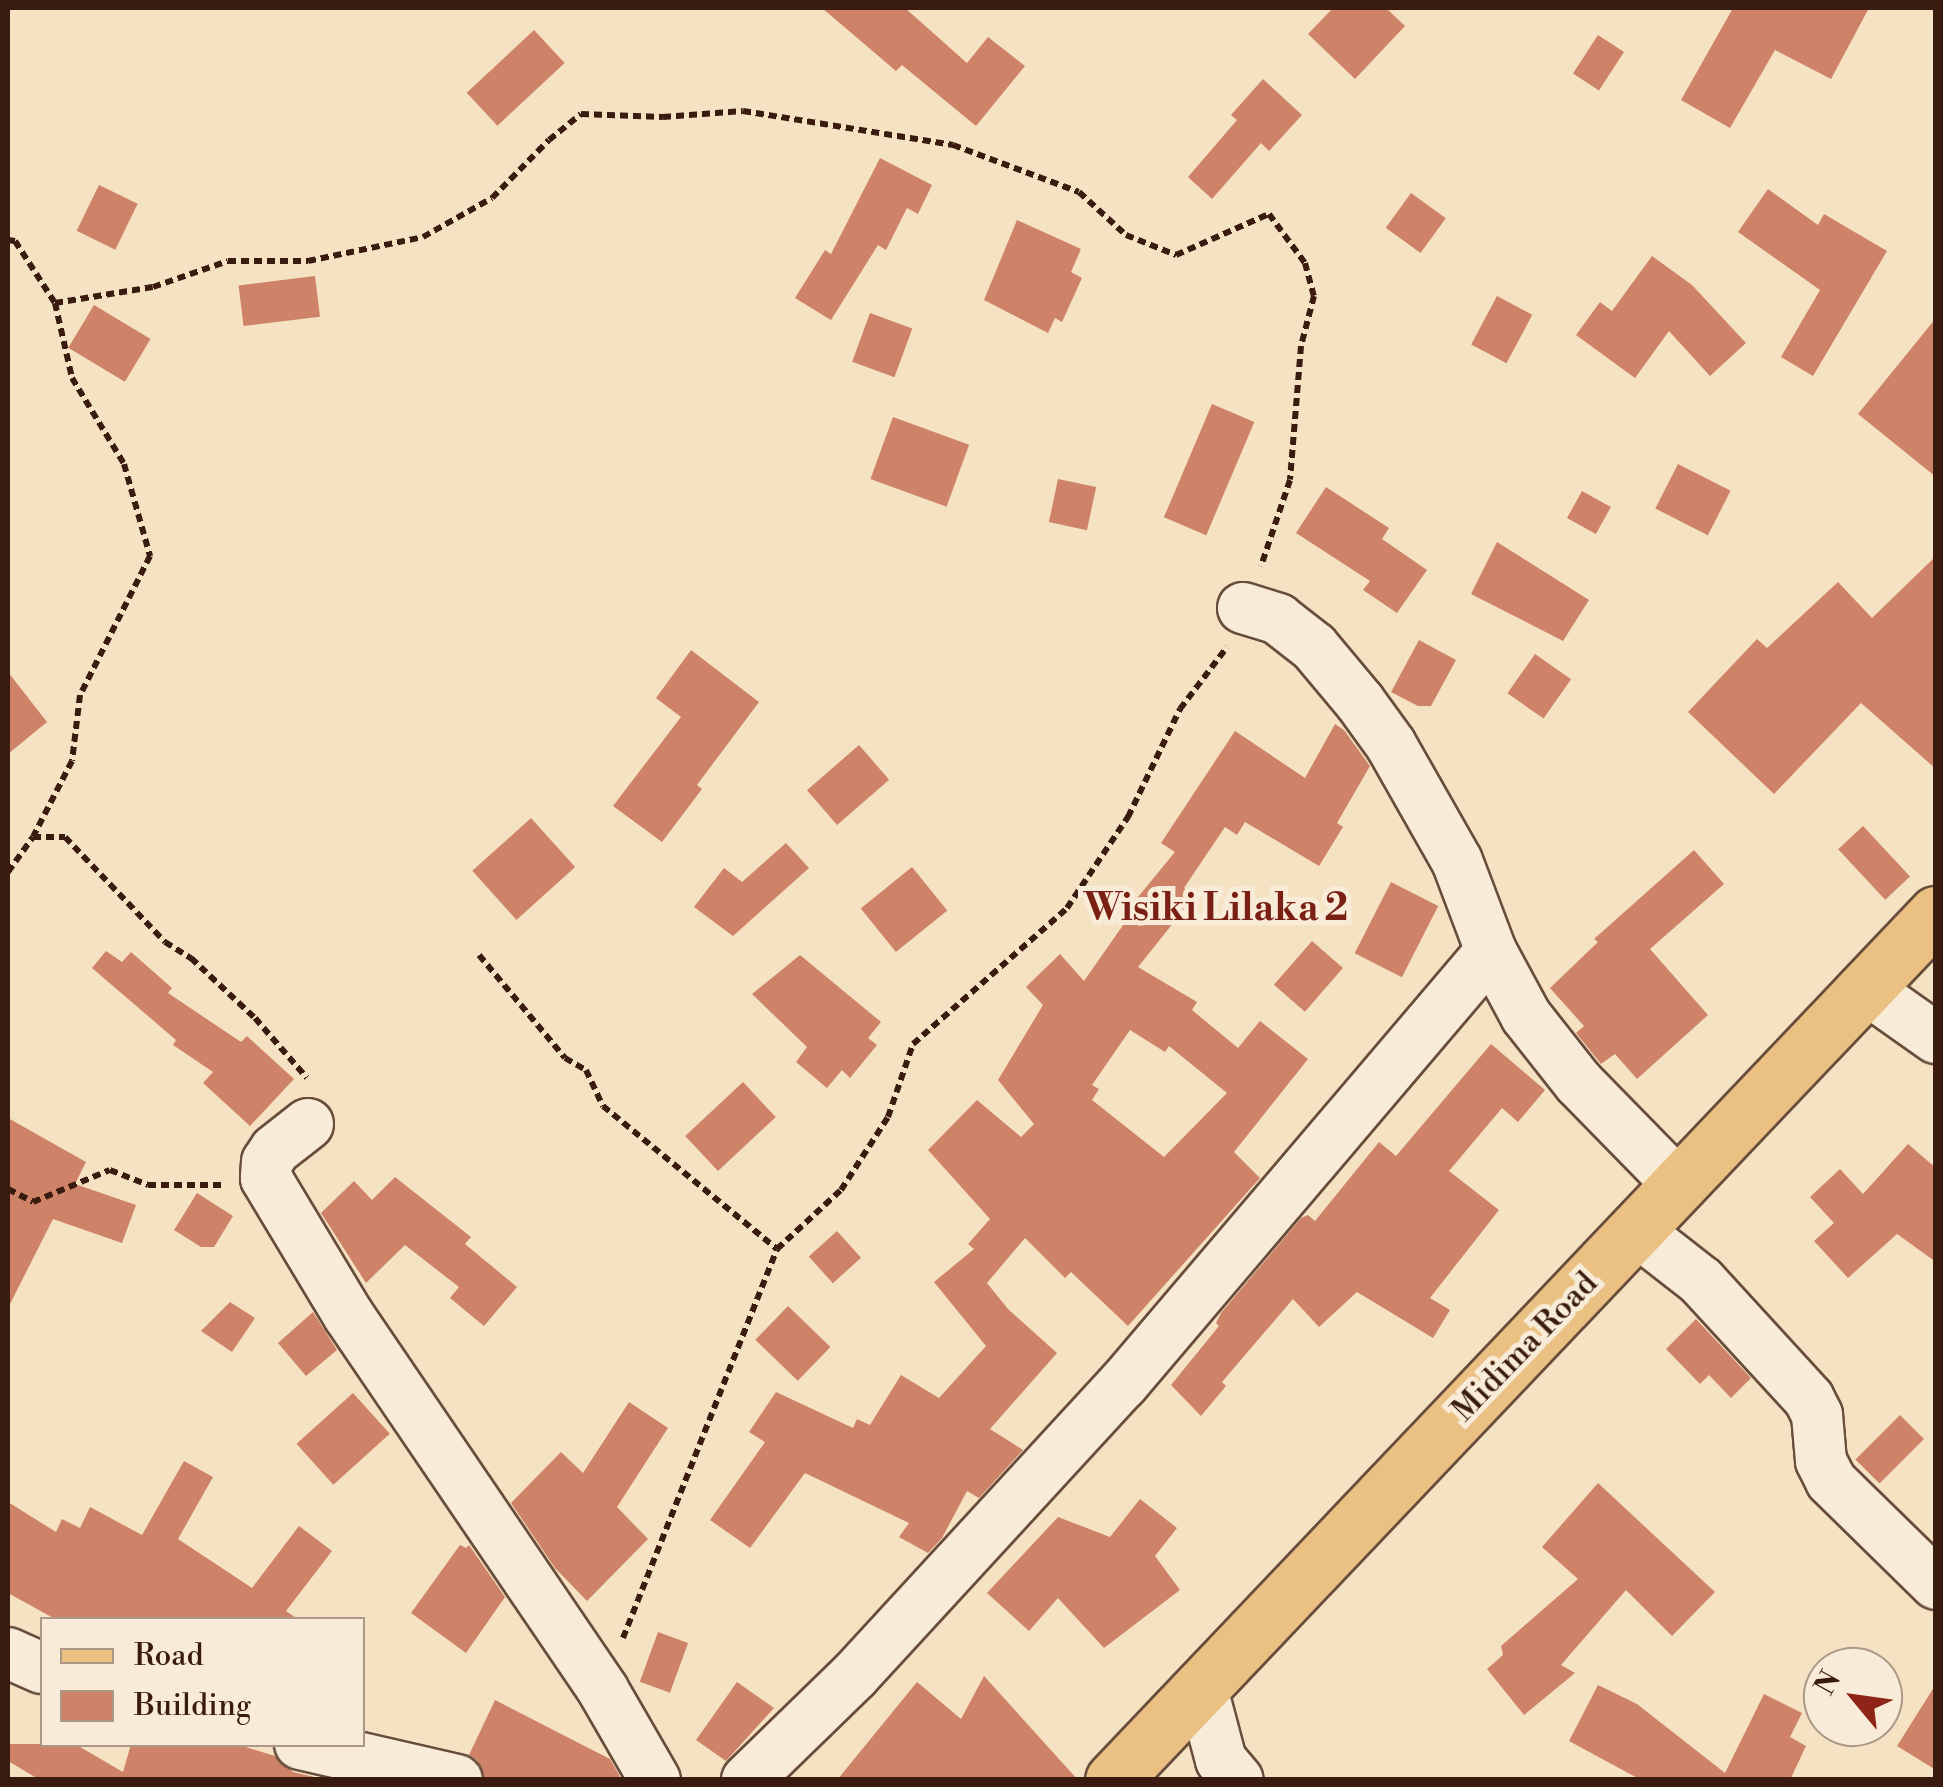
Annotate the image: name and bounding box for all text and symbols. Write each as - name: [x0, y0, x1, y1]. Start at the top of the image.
- district label: Wisiki Lilaka 2: [1084, 886, 1348, 932]
- street label: Midima Road: [1444, 1264, 1606, 1430]
- legend: [40, 1617, 365, 1747]
- text: Road: [134, 1637, 204, 1675]
- north arrow: [1803, 1647, 1903, 1747]
- text: N: [1807, 1665, 1849, 1701]
- text: Building: [134, 1687, 251, 1725]

